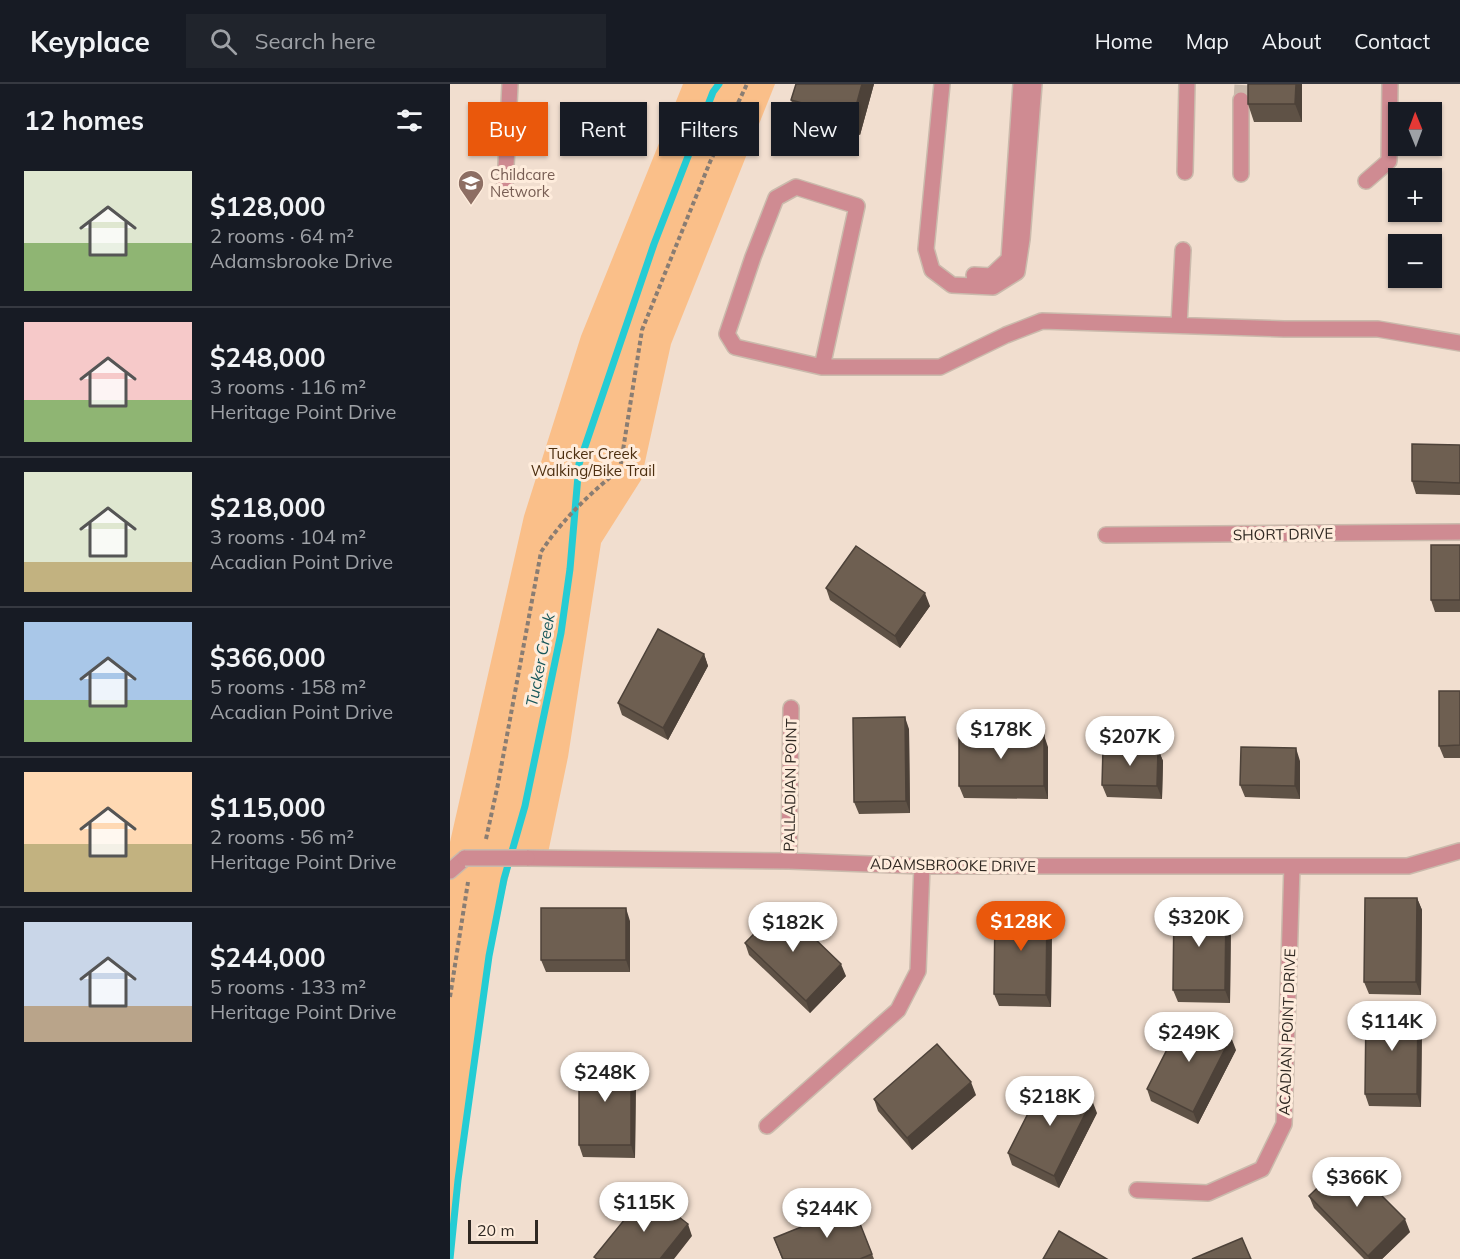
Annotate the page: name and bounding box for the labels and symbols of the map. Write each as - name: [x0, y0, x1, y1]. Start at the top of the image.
- north arrow: [1388, 102, 1442, 156]
- place label: Childcare Network: [490, 165, 555, 201]
- school or university icon: Childcare Network: [456, 168, 486, 206]
- park label: Tucker Creek Walking/Bike Trail: [531, 444, 655, 480]
- street label: SHORT DRIVE: [1233, 524, 1333, 544]
- water label: Tucker Creek: [521, 611, 559, 708]
- pin: $178K: [959, 709, 1043, 760]
- pin: $207K: [1088, 716, 1172, 767]
- street label: PALLADIAN POINT: [779, 718, 801, 852]
- street label: ADAMSBROOKE DRIVE: [870, 854, 1036, 876]
- pin: $320K: [1157, 897, 1241, 948]
- pin: $128K: [979, 901, 1063, 952]
- pin: $182K: [751, 902, 835, 953]
- street label: ACADIAN POINT DRIVE: [1275, 948, 1299, 1116]
- pin: $114K: [1350, 1001, 1434, 1052]
- pin: $249K: [1147, 1012, 1231, 1063]
- pin: $248K: [563, 1052, 647, 1103]
- pin: $218K: [1008, 1076, 1092, 1127]
- pin: $366K: [1315, 1157, 1399, 1208]
- pin: $115K: [602, 1182, 686, 1233]
- pin: $244K: [785, 1188, 869, 1239]
- scale bar: [468, 1217, 538, 1244]

